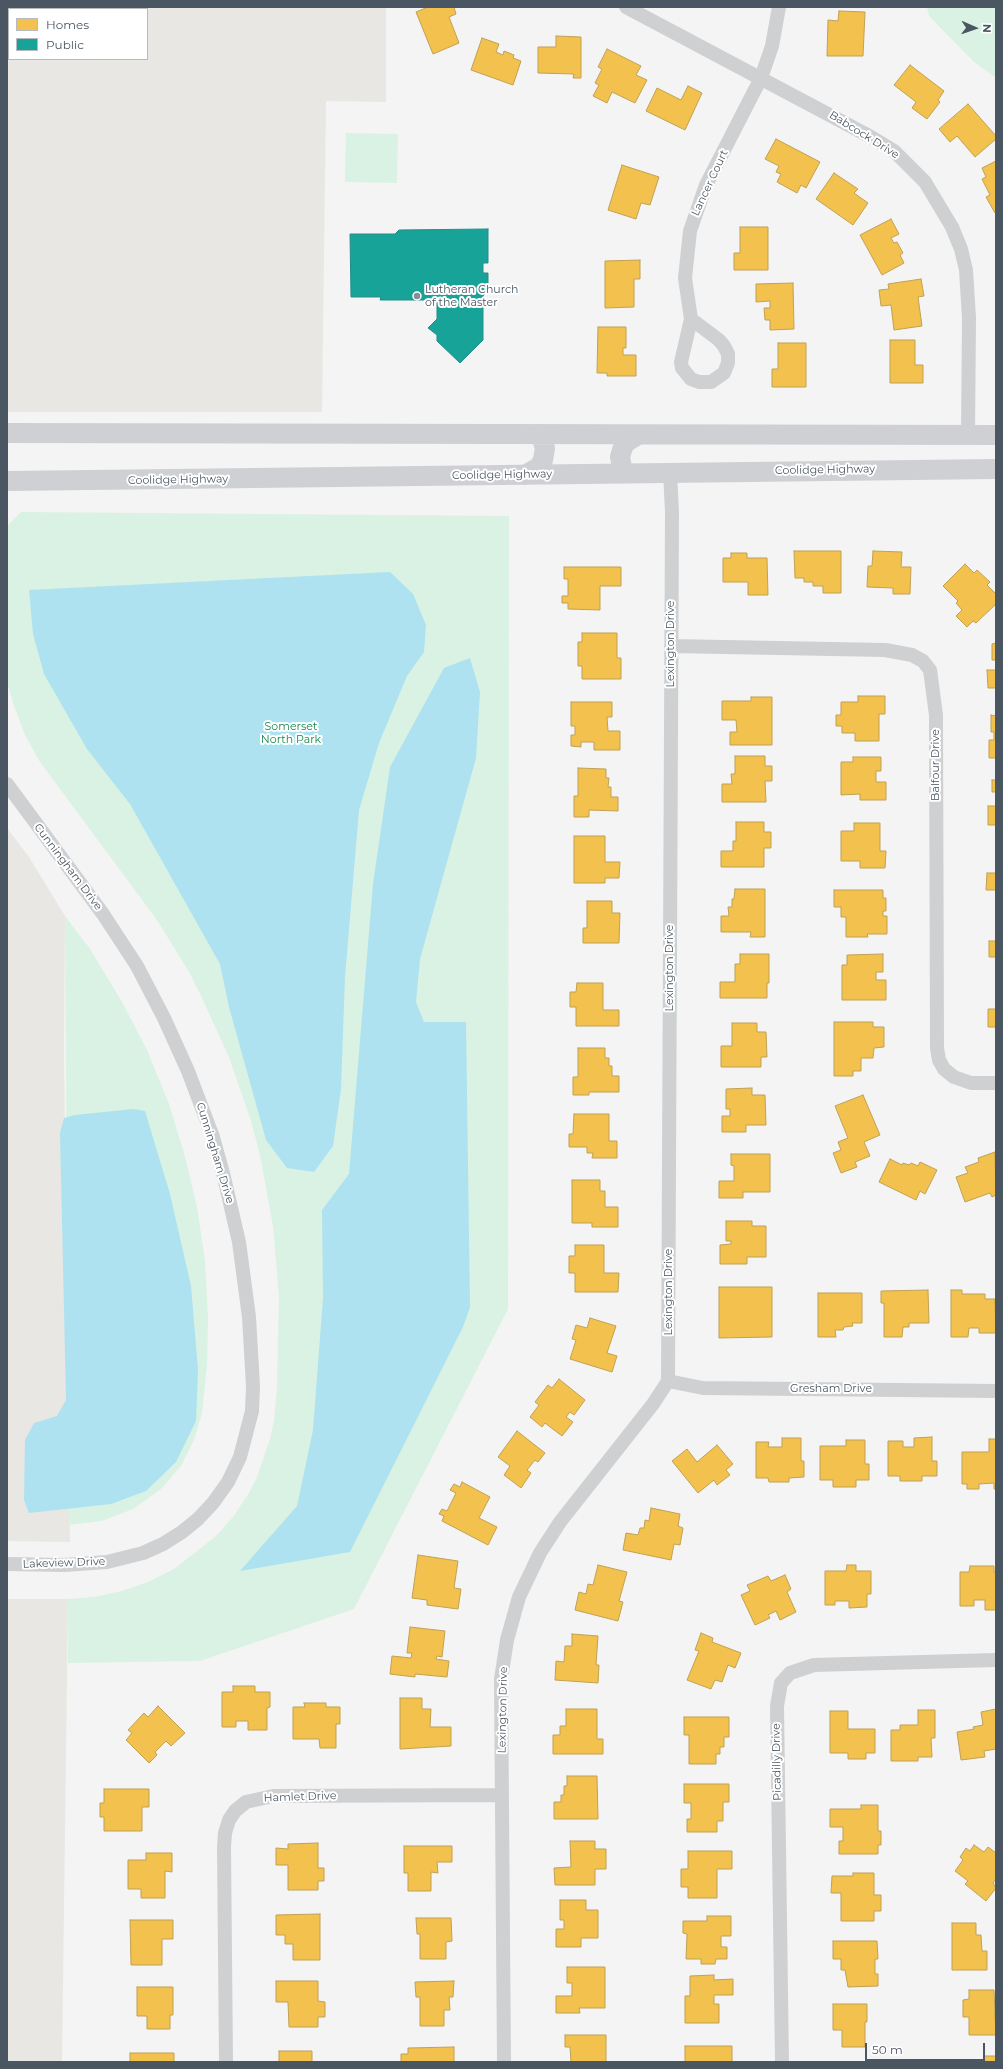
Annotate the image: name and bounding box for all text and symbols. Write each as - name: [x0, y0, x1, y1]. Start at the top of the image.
- legend: [8, 8, 148, 60]
- north arrow: [955, 8, 995, 48]
- text: Homes: [46, 17, 89, 32]
- text: N: [980, 24, 994, 33]
- text: Public: [46, 37, 84, 52]
- street label: Babcock Drive: [827, 108, 901, 162]
- street label: Lancer Court: [689, 148, 731, 218]
- place label: Lutheran Church of the Master: [425, 283, 519, 309]
- marker: Lutheran Church of the Master: [412, 291, 422, 301]
- street label: Coolidge Highway: [775, 463, 875, 477]
- street label: Coolidge Highway: [452, 468, 552, 482]
- street label: Coolidge Highway: [128, 473, 228, 487]
- street label: Lexington Drive: [664, 601, 678, 687]
- park label: Somerset North Park: [261, 720, 321, 746]
- street label: Balfour Drive: [929, 729, 943, 801]
- street label: Cunningham Drive: [31, 821, 105, 913]
- street label: Lexington Drive: [663, 925, 677, 1011]
- street label: Cunningham Drive: [193, 1101, 237, 1205]
- street label: Lexington Drive: [662, 1249, 676, 1335]
- street label: Gresham Drive: [790, 1382, 872, 1396]
- street label: Lakeview Drive: [22, 1555, 106, 1571]
- street label: Lexington Drive: [496, 1666, 510, 1754]
- street label: Picadilly Drive: [770, 1723, 784, 1801]
- street label: Hamlet Drive: [263, 1789, 337, 1805]
- scale bar: [867, 2035, 987, 2061]
- text: 50 m: [872, 2042, 903, 2057]

